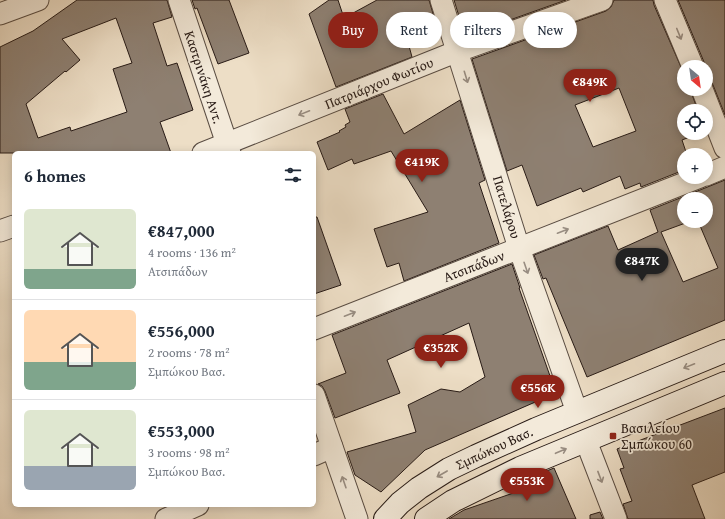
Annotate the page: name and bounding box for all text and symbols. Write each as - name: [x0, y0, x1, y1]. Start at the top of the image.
- chip: Buy: [328, 12, 378, 48]
- chip: Rent: [386, 12, 442, 48]
- chip: Filters: [450, 12, 515, 48]
- chip: New: [523, 12, 577, 48]
- one-way arrow: [676, 27, 683, 39]
- street label: Καστρινάκη Αντ.: [180, 28, 228, 126]
- street label: Πατριάρχου Φωτίου: [322, 52, 436, 114]
- north arrow: [677, 60, 713, 96]
- map controls: [677, 60, 713, 228]
- pin: €849K: [562, 69, 618, 103]
- one-way arrow: [463, 70, 470, 83]
- text: €849K: [572, 72, 608, 91]
- button: locate: [677, 104, 713, 140]
- one-way arrow: [298, 109, 310, 117]
- button: +: [677, 148, 713, 184]
- pin: €419K: [394, 149, 450, 183]
- text: €419K: [404, 152, 440, 171]
- text: 6 homes: [24, 163, 86, 188]
- icon: filters: [282, 164, 304, 186]
- street label: Πατελάρου: [488, 173, 526, 241]
- button: −: [677, 192, 713, 228]
- text: €847,000: [148, 218, 214, 243]
- icon: home: [56, 225, 104, 273]
- one-way arrow: [556, 227, 568, 235]
- text: 4 rooms · 136 m²: [148, 243, 236, 262]
- street label: Ατσιπάδων: [440, 245, 508, 287]
- pin: €847K: [614, 248, 670, 282]
- text: €847K: [624, 251, 660, 270]
- one-way arrow: [523, 261, 531, 273]
- text: Ατσιπάδων: [148, 262, 208, 281]
- one-way arrow: [344, 310, 356, 318]
- text: €556,000: [148, 318, 214, 343]
- icon: home: [56, 326, 104, 374]
- pin: €352K: [413, 335, 469, 369]
- text: €352K: [423, 338, 459, 357]
- text: 2 rooms · 78 m²: [148, 343, 230, 362]
- text: Σμπώκου Βασ.: [148, 362, 225, 381]
- one-way arrow: [683, 362, 695, 370]
- pin: €556K: [510, 375, 566, 409]
- text: €556K: [520, 378, 556, 397]
- text: €553,000: [148, 418, 214, 443]
- place label: Βασιλείου Σμπώκου 60: [621, 418, 692, 454]
- street label: Σμπώκου Βασ.: [452, 421, 536, 475]
- icon: home: [56, 426, 104, 474]
- marker: Βασιλείου Σμπώκου 60: [608, 431, 618, 441]
- text: 3 rooms · 98 m²: [148, 443, 230, 462]
- one-way arrow: [554, 447, 566, 455]
- text: Σμπώκου Βασ.: [148, 462, 225, 481]
- pin: €553K: [499, 468, 555, 502]
- one-way arrow: [436, 470, 448, 478]
- text: €553K: [509, 471, 545, 490]
- one-way arrow: [596, 471, 604, 483]
- one-way arrow: [340, 476, 347, 489]

